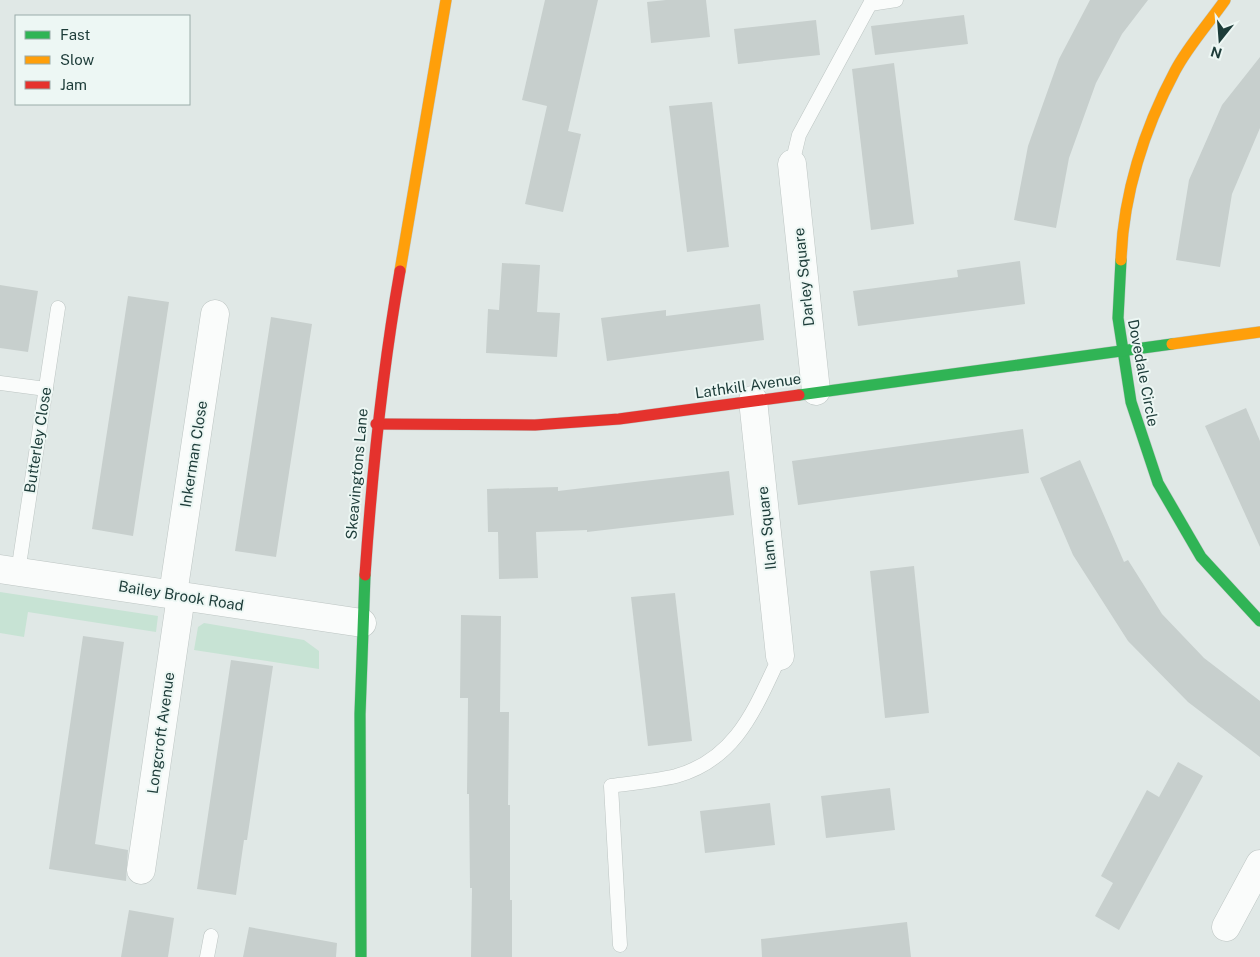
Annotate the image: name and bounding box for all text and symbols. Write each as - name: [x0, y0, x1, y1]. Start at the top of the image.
- legend: [15, 15, 190, 105]
- north arrow: [1195, 15, 1245, 65]
- text: Fast: [60, 26, 90, 43]
- text: N: [1209, 43, 1224, 62]
- text: Slow: [60, 51, 95, 68]
- text: Jam: [60, 76, 87, 93]
- street label: Darley Square: [790, 227, 817, 327]
- street label: Dovedale Circle: [1125, 318, 1162, 428]
- street label: Lathkill Avenue: [694, 370, 802, 401]
- street label: Butterley Close: [21, 386, 54, 494]
- street label: Inkerman Close: [177, 399, 210, 509]
- street label: Skeavingtons Lane: [342, 408, 371, 540]
- street label: Ilam Square: [754, 485, 779, 571]
- street label: Bailey Brook Road: [117, 577, 245, 614]
- street label: Longcroft Avenue: [144, 671, 177, 795]

